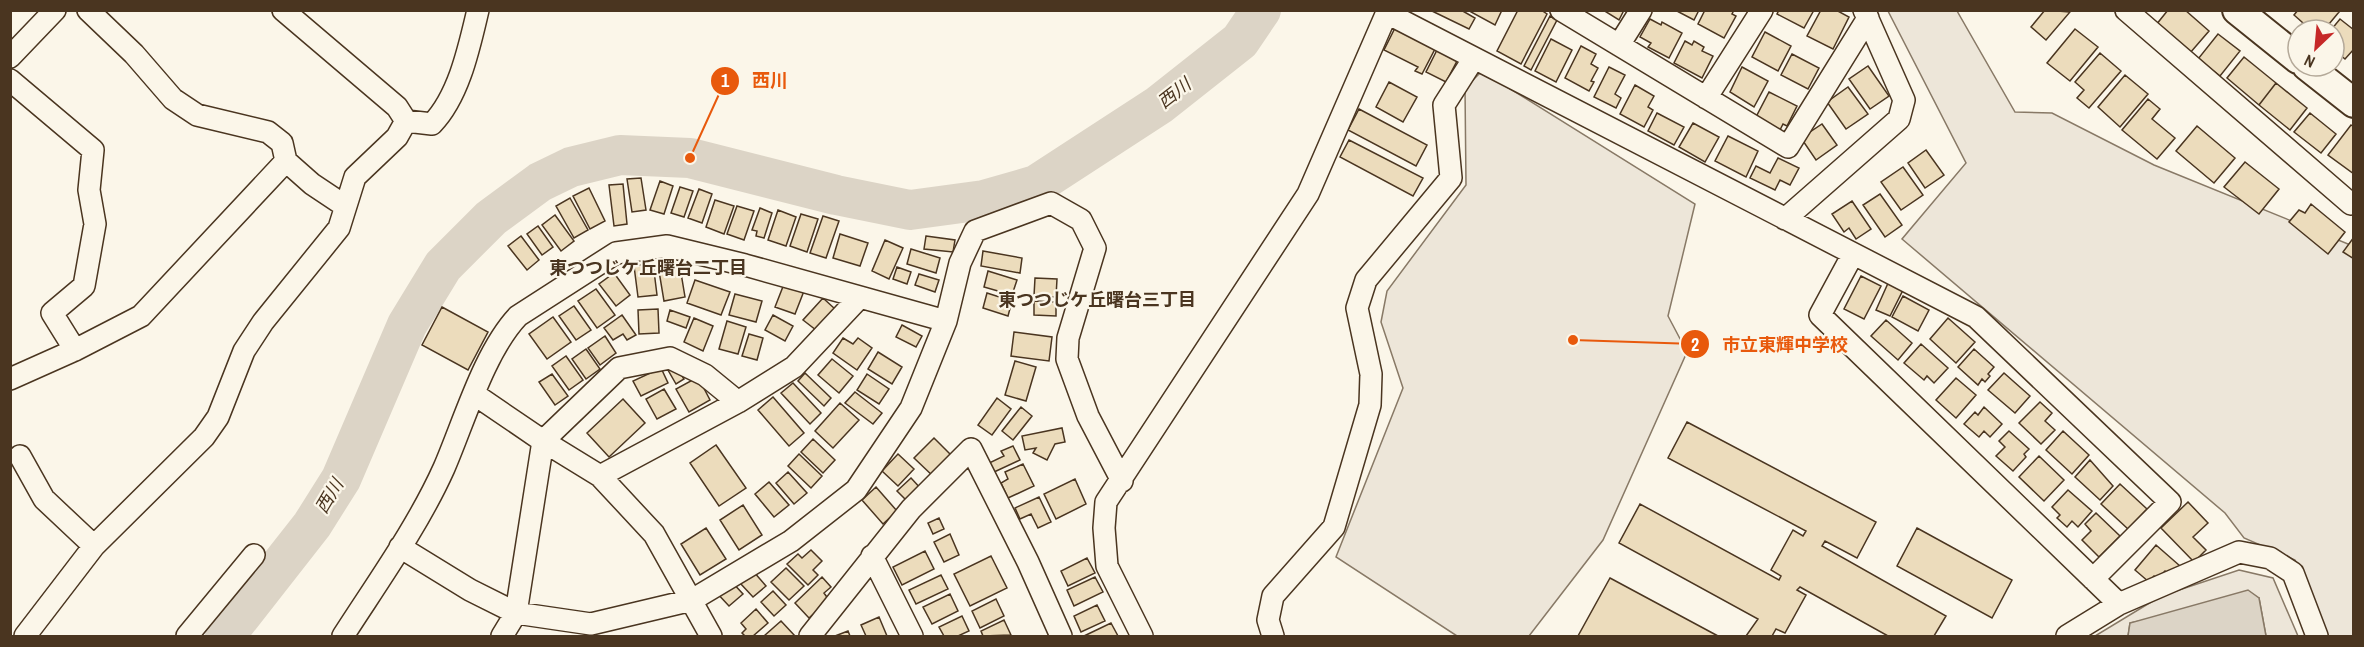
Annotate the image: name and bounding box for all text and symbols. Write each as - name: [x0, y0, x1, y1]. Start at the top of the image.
- north arrow: [2286, 18, 2346, 78]
- text: N: [2300, 50, 2319, 73]
- callout: 西川: [710, 63, 800, 99]
- text: 1: [721, 68, 730, 93]
- text: 西川: [752, 68, 788, 93]
- water label: 西川: [1152, 71, 1197, 114]
- district label: 東つつじケ丘曙台二丁目: [549, 255, 747, 280]
- district label: 東つつじケ丘曙台三丁目: [998, 287, 1196, 312]
- callout: 市立東輝中学校: [1680, 326, 1860, 362]
- text: 2: [1691, 332, 1699, 357]
- text: 市立東輝中学校: [1722, 332, 1848, 357]
- water label: 西川: [309, 472, 350, 518]

